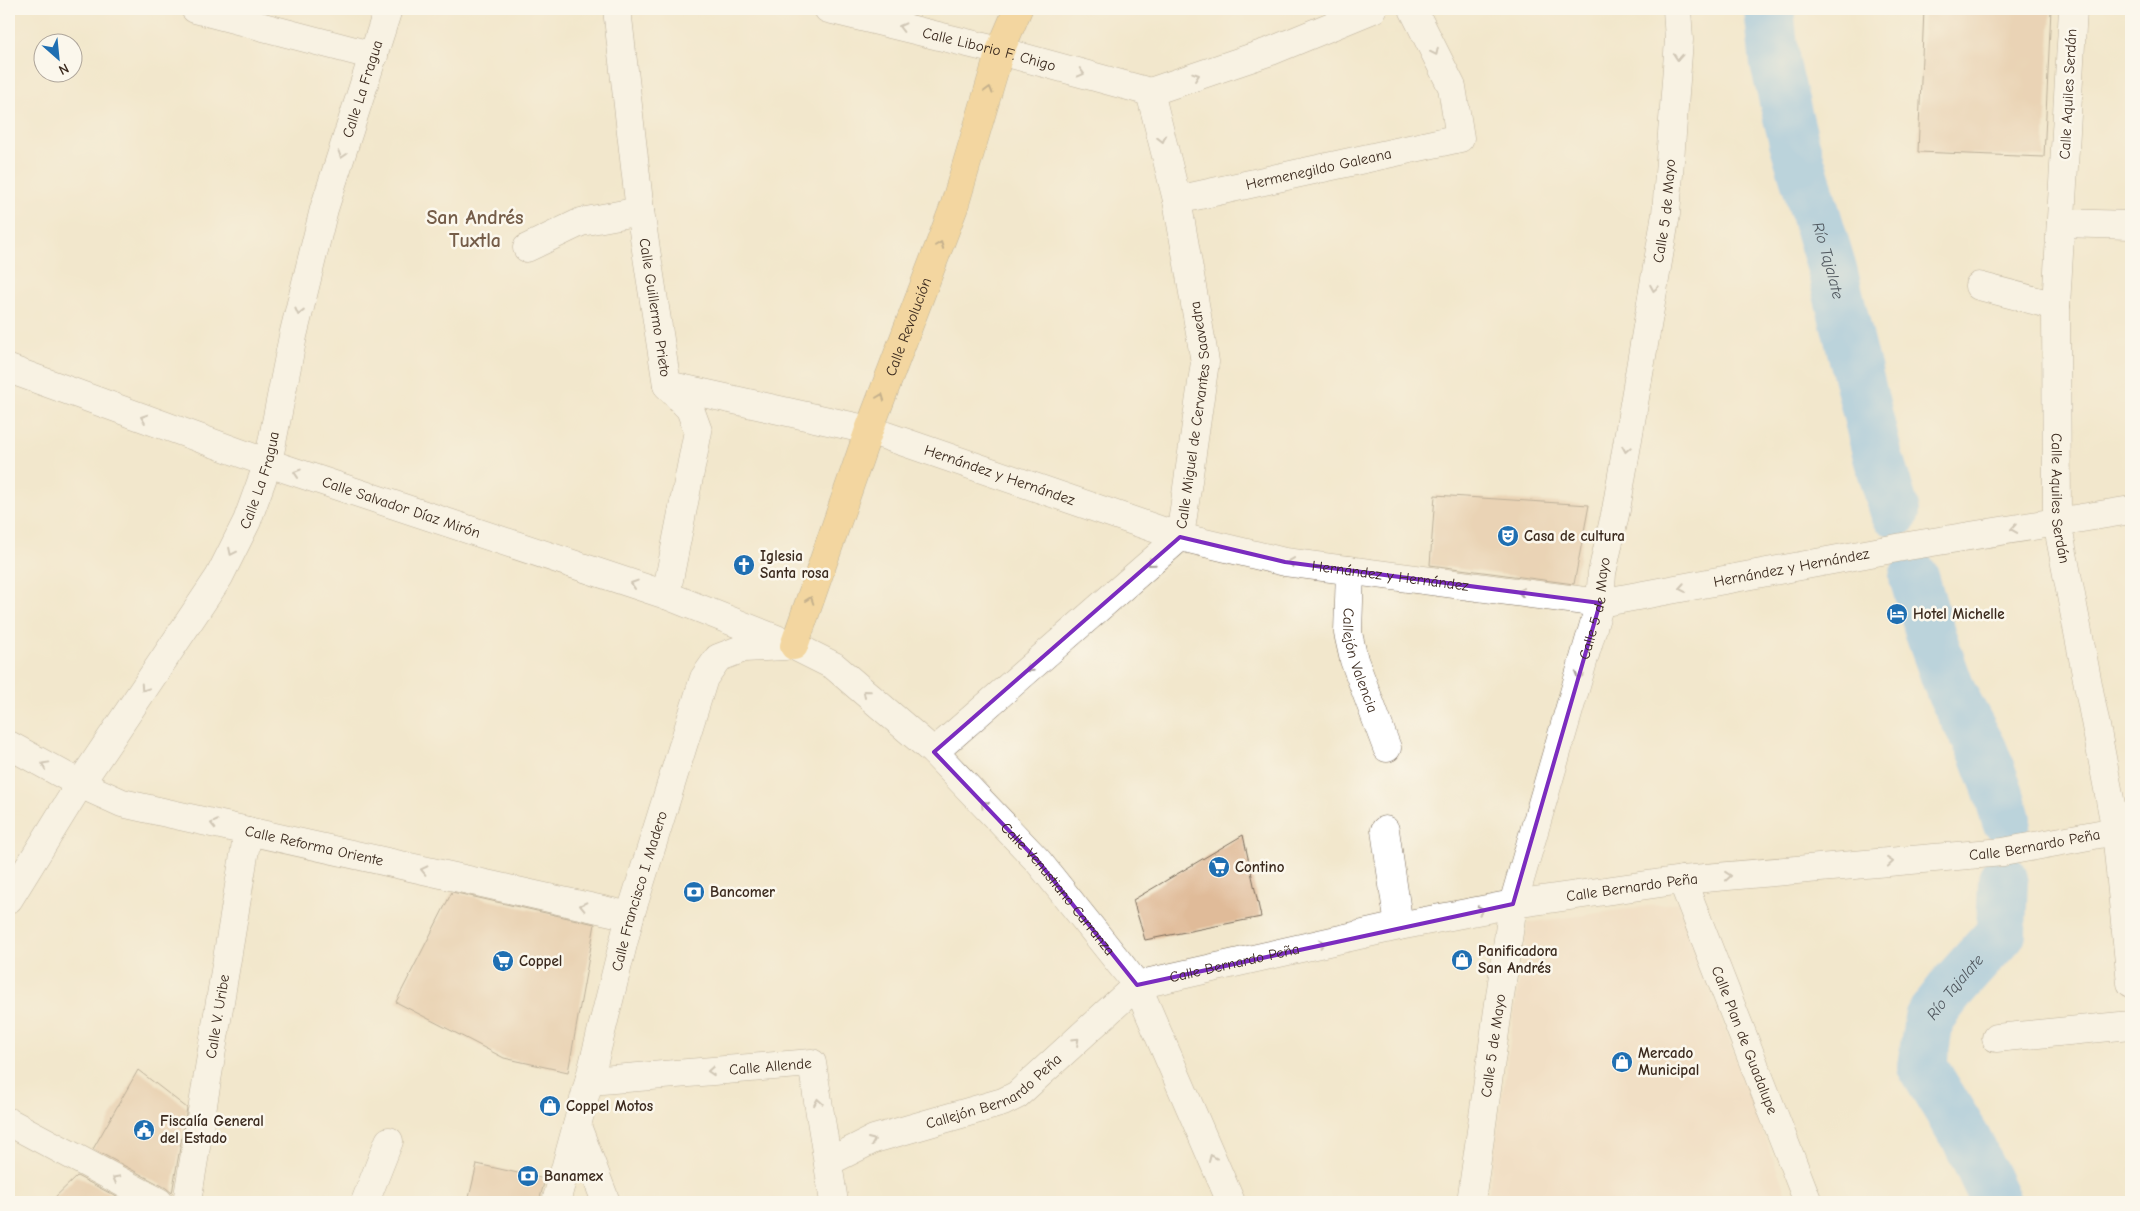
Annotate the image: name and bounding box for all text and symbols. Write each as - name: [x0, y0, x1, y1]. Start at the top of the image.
- one-way arrow: [897, 22, 906, 33]
- street label: Calle Liborio F. Chigo: [920, 23, 1058, 75]
- street label: Calle Aquiles Serdán: [2056, 28, 2080, 160]
- north arrow: [32, 32, 82, 82]
- street label: Calle La Fragua: [338, 38, 386, 140]
- one-way arrow: [1429, 47, 1439, 56]
- one-way arrow: [1673, 54, 1684, 62]
- text: N: [56, 59, 72, 79]
- one-way arrow: [1076, 67, 1085, 78]
- one-way arrow: [1191, 72, 1200, 82]
- one-way arrow: [983, 87, 993, 95]
- one-way arrow: [1156, 135, 1167, 144]
- street label: Hermenegildo Galeana: [1244, 144, 1393, 194]
- one-way arrow: [337, 151, 347, 159]
- street label: Calle 5 de Mayo: [1649, 158, 1679, 264]
- district label: San Andrés Tuxtla: [426, 206, 524, 252]
- water label: Río Tajalate: [1808, 220, 1847, 301]
- street label: Calle Guillermo Prieto: [635, 237, 675, 378]
- one-way arrow: [934, 241, 944, 250]
- street label: Calle Revolución: [881, 275, 935, 379]
- one-way arrow: [1649, 284, 1659, 293]
- street label: Calle Miguel de Cervantes Saavedra: [1172, 300, 1214, 530]
- one-way arrow: [294, 308, 305, 317]
- one-way arrow: [875, 393, 886, 402]
- one-way arrow: [141, 414, 149, 424]
- street label: Calle La Fragua: [235, 430, 283, 532]
- street label: Calle Aquiles Serdán: [2048, 433, 2074, 565]
- street label: Hernández y Hernández: [922, 441, 1078, 509]
- one-way arrow: [1622, 444, 1632, 453]
- one-way arrow: [294, 469, 302, 479]
- street label: Calle Salvador Díaz Mirón: [320, 473, 483, 542]
- theatre icon: Casa de cultura: [1496, 524, 1520, 548]
- one-way arrow: [2010, 524, 2018, 534]
- place label: Casa de cultura: [1524, 527, 1625, 545]
- street label: Hernández y Hernández: [1712, 544, 1871, 591]
- one-way arrow: [228, 547, 238, 556]
- place label: Iglesia Santa rosa: [760, 547, 829, 582]
- church icon: Iglesia Santa rosa: [732, 553, 756, 577]
- street label: Calle 5 de Mayo: [1575, 555, 1614, 662]
- one-way arrow: [1148, 557, 1157, 566]
- street label: Hernández y Hernández: [1311, 557, 1470, 595]
- one-way arrow: [1286, 558, 1295, 568]
- one-way arrow: [631, 580, 639, 590]
- one-way arrow: [1677, 582, 1686, 592]
- one-way arrow: [1517, 587, 1525, 598]
- one-way arrow: [804, 596, 814, 604]
- hotel icon: Hotel Michelle: [1885, 602, 1909, 626]
- place label: Hotel Michelle: [1913, 605, 2005, 623]
- street label: Callejón Valencia: [1339, 608, 1382, 715]
- one-way arrow: [1025, 664, 1034, 673]
- one-way arrow: [1574, 671, 1584, 679]
- one-way arrow: [141, 683, 150, 692]
- one-way arrow: [863, 691, 872, 699]
- one-way arrow: [42, 761, 51, 771]
- one-way arrow: [981, 801, 990, 810]
- street label: Calle Francisco I. Madero: [608, 809, 671, 973]
- one-way arrow: [210, 819, 218, 829]
- street label: Calle Venustiano Carranza: [997, 819, 1119, 959]
- street label: Calle Reforma Oriente: [243, 822, 386, 870]
- street label: Calle Bernardo Peña: [1968, 825, 2102, 864]
- supermarket icon: Contino: [1207, 855, 1231, 879]
- one-way arrow: [1886, 856, 1894, 867]
- place label: Contino: [1235, 858, 1285, 876]
- one-way arrow: [419, 865, 428, 876]
- street label: Calle Bernardo Peña: [1565, 870, 1699, 905]
- one-way arrow: [1724, 870, 1732, 881]
- bank icon: Bancomer: [682, 880, 706, 904]
- place label: Bancomer: [710, 883, 775, 901]
- one-way arrow: [578, 901, 587, 911]
- one-way arrow: [1476, 906, 1485, 916]
- one-way arrow: [1317, 938, 1326, 949]
- street label: Calle Bernardo Peña: [1168, 940, 1301, 986]
- place label: Panificadora San Andrés: [1478, 942, 1558, 977]
- shop icon: Panificadora San Andrés: [1450, 948, 1474, 972]
- supermarket icon: Coppel: [491, 949, 515, 973]
- water label: Río Tajalate: [1923, 951, 1987, 1023]
- place label: Coppel: [519, 952, 562, 970]
- street label: Calle Plan de Guadalupe: [1708, 963, 1782, 1117]
- street label: Calle V. Uribe: [202, 972, 233, 1060]
- street label: Calle 5 de Mayo: [1477, 992, 1509, 1099]
- one-way arrow: [1070, 1038, 1079, 1047]
- place label: Mercado Municipal: [1638, 1044, 1699, 1079]
- street label: Callejón Bernardo Peña: [924, 1050, 1065, 1133]
- shop icon: Mercado Municipal: [1610, 1050, 1634, 1074]
- street label: Calle Allende: [728, 1054, 813, 1079]
- one-way arrow: [707, 1066, 715, 1077]
- shop icon: Coppel Motos: [538, 1094, 562, 1118]
- place label: Coppel Motos: [566, 1097, 653, 1115]
- one-way arrow: [814, 1098, 824, 1107]
- place label: Fiscalía General del Estado: [160, 1112, 264, 1147]
- public building icon: Fiscalía General del Estado: [132, 1118, 156, 1142]
- one-way arrow: [867, 1136, 876, 1147]
- one-way arrow: [1207, 1154, 1218, 1163]
- bank icon: Banamex: [516, 1164, 540, 1188]
- place label: Banamex: [544, 1167, 604, 1185]
- one-way arrow: [113, 1176, 122, 1186]

